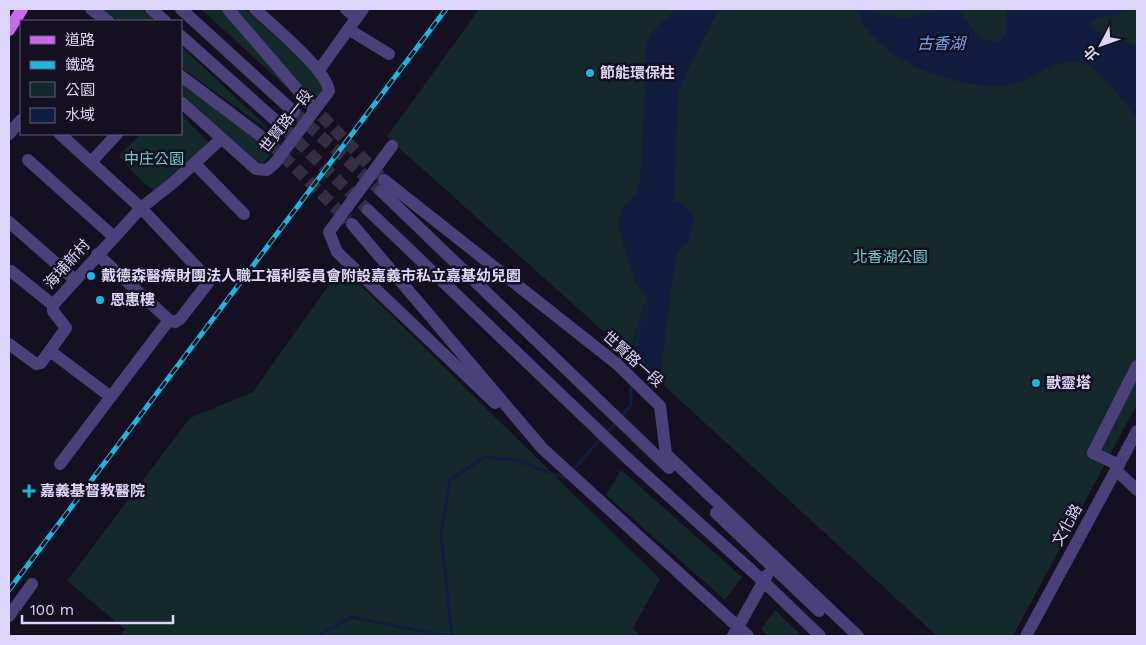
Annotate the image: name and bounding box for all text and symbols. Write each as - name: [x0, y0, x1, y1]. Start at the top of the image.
- legend: [20, 20, 182, 135]
- north arrow: [1076, 20, 1126, 70]
- text: 道路: [65, 31, 95, 49]
- water label: 古香湖: [917, 34, 968, 53]
- text: 北: [1081, 43, 1102, 64]
- text: 鐵路: [65, 56, 95, 74]
- place label: 節能環保柱: [600, 64, 675, 82]
- marker: 節能環保柱: [584, 67, 596, 79]
- text: 公園: [65, 81, 95, 99]
- street label: 世賢路一段: [256, 86, 316, 156]
- text: 水域: [65, 106, 95, 124]
- park label: 中庄公園: [124, 150, 184, 168]
- street label: 海埔新村: [40, 236, 94, 292]
- park label: 北香湖公園: [852, 248, 928, 266]
- place label: 戴德森醫療財團法人職工福利委員會附設嘉義市私立嘉基幼兒園: [101, 267, 521, 285]
- marker: 戴德森醫療財團法人職工福利委員會附設嘉義市私立嘉基幼兒園: [85, 270, 97, 282]
- place label: 恩惠樓: [110, 291, 155, 309]
- marker: 恩惠樓: [94, 294, 106, 306]
- street label: 世賢路一段: [599, 327, 667, 391]
- place label: 獸靈塔: [1046, 374, 1091, 392]
- marker: 獸靈塔: [1030, 377, 1042, 389]
- place label: 嘉義基督教醫院: [40, 482, 145, 500]
- marker: 嘉義基督教醫院: [22, 484, 36, 498]
- street label: 文化路: [1048, 501, 1086, 549]
- scale bar: [22, 592, 174, 624]
- text: 100 m: [30, 601, 74, 619]

